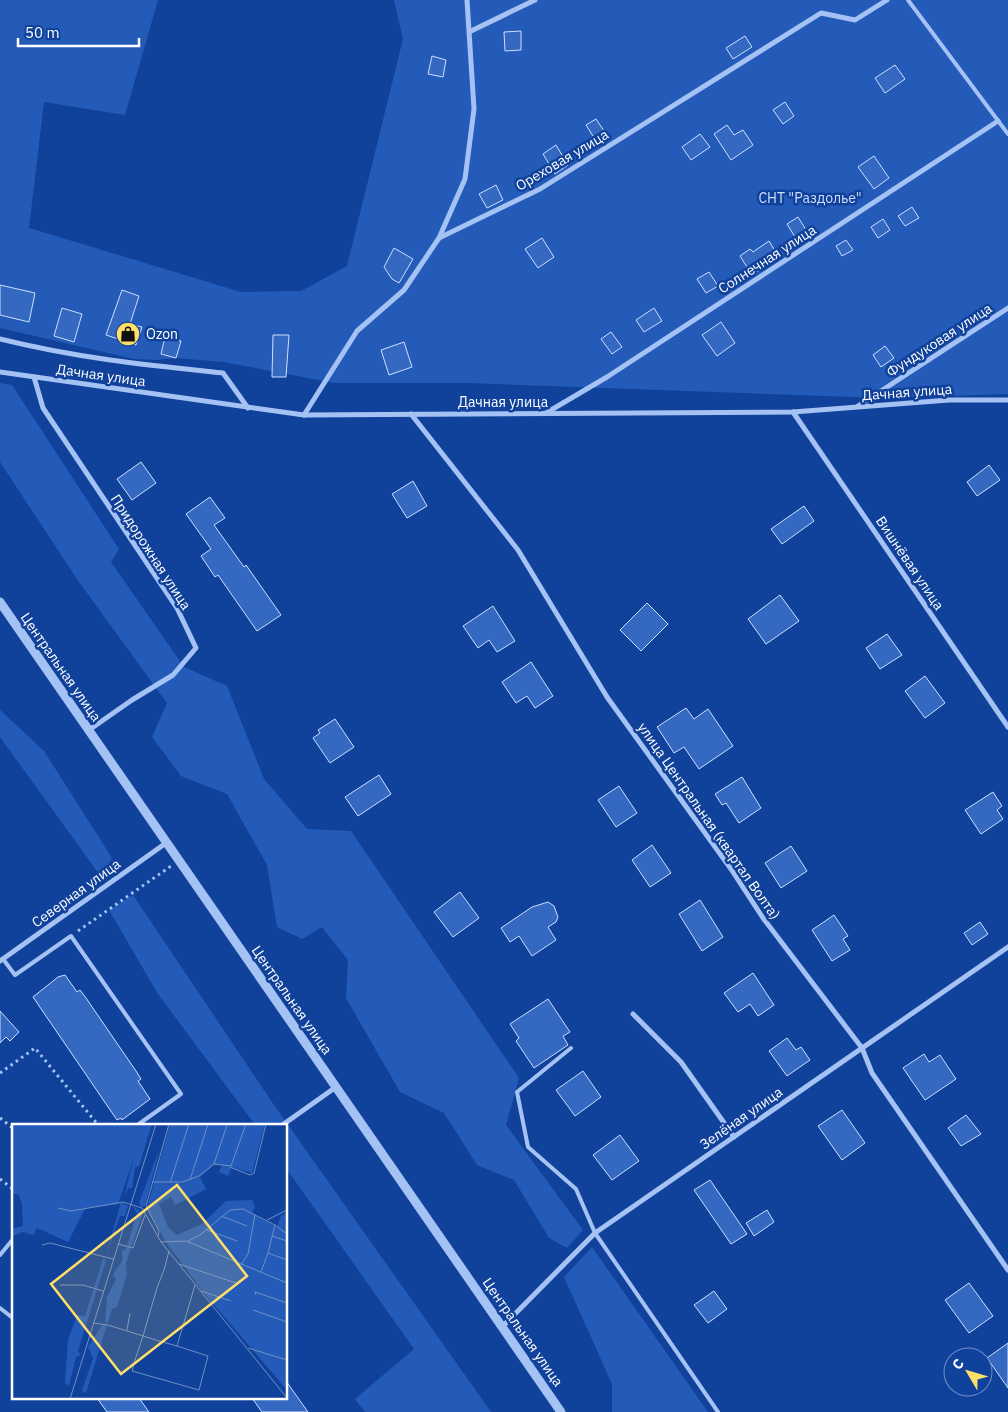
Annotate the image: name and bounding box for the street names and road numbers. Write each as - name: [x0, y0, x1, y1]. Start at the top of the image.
- street label: Ореховая улица: [512, 125, 612, 195]
- street label: Солнечная улица: [715, 220, 820, 297]
- street label: Фундуковая улица: [883, 299, 996, 381]
- street label: Дачная улица: [55, 360, 147, 390]
- street label: Дачная улица: [861, 380, 953, 404]
- street label: Дачная улица: [458, 393, 549, 411]
- street label: Придорожная улица: [107, 491, 195, 614]
- street label: Вишнёвая улица: [872, 513, 948, 614]
- street label: Центральная улица: [17, 609, 106, 725]
- street label: улица Центральная (квартал Волта): [634, 719, 784, 923]
- street label: Северная улица: [28, 854, 124, 931]
- street label: Центральная улица: [248, 942, 337, 1058]
- street label: Зелёная улица: [696, 1083, 786, 1153]
- street label: Центральная улица: [479, 1274, 568, 1390]

